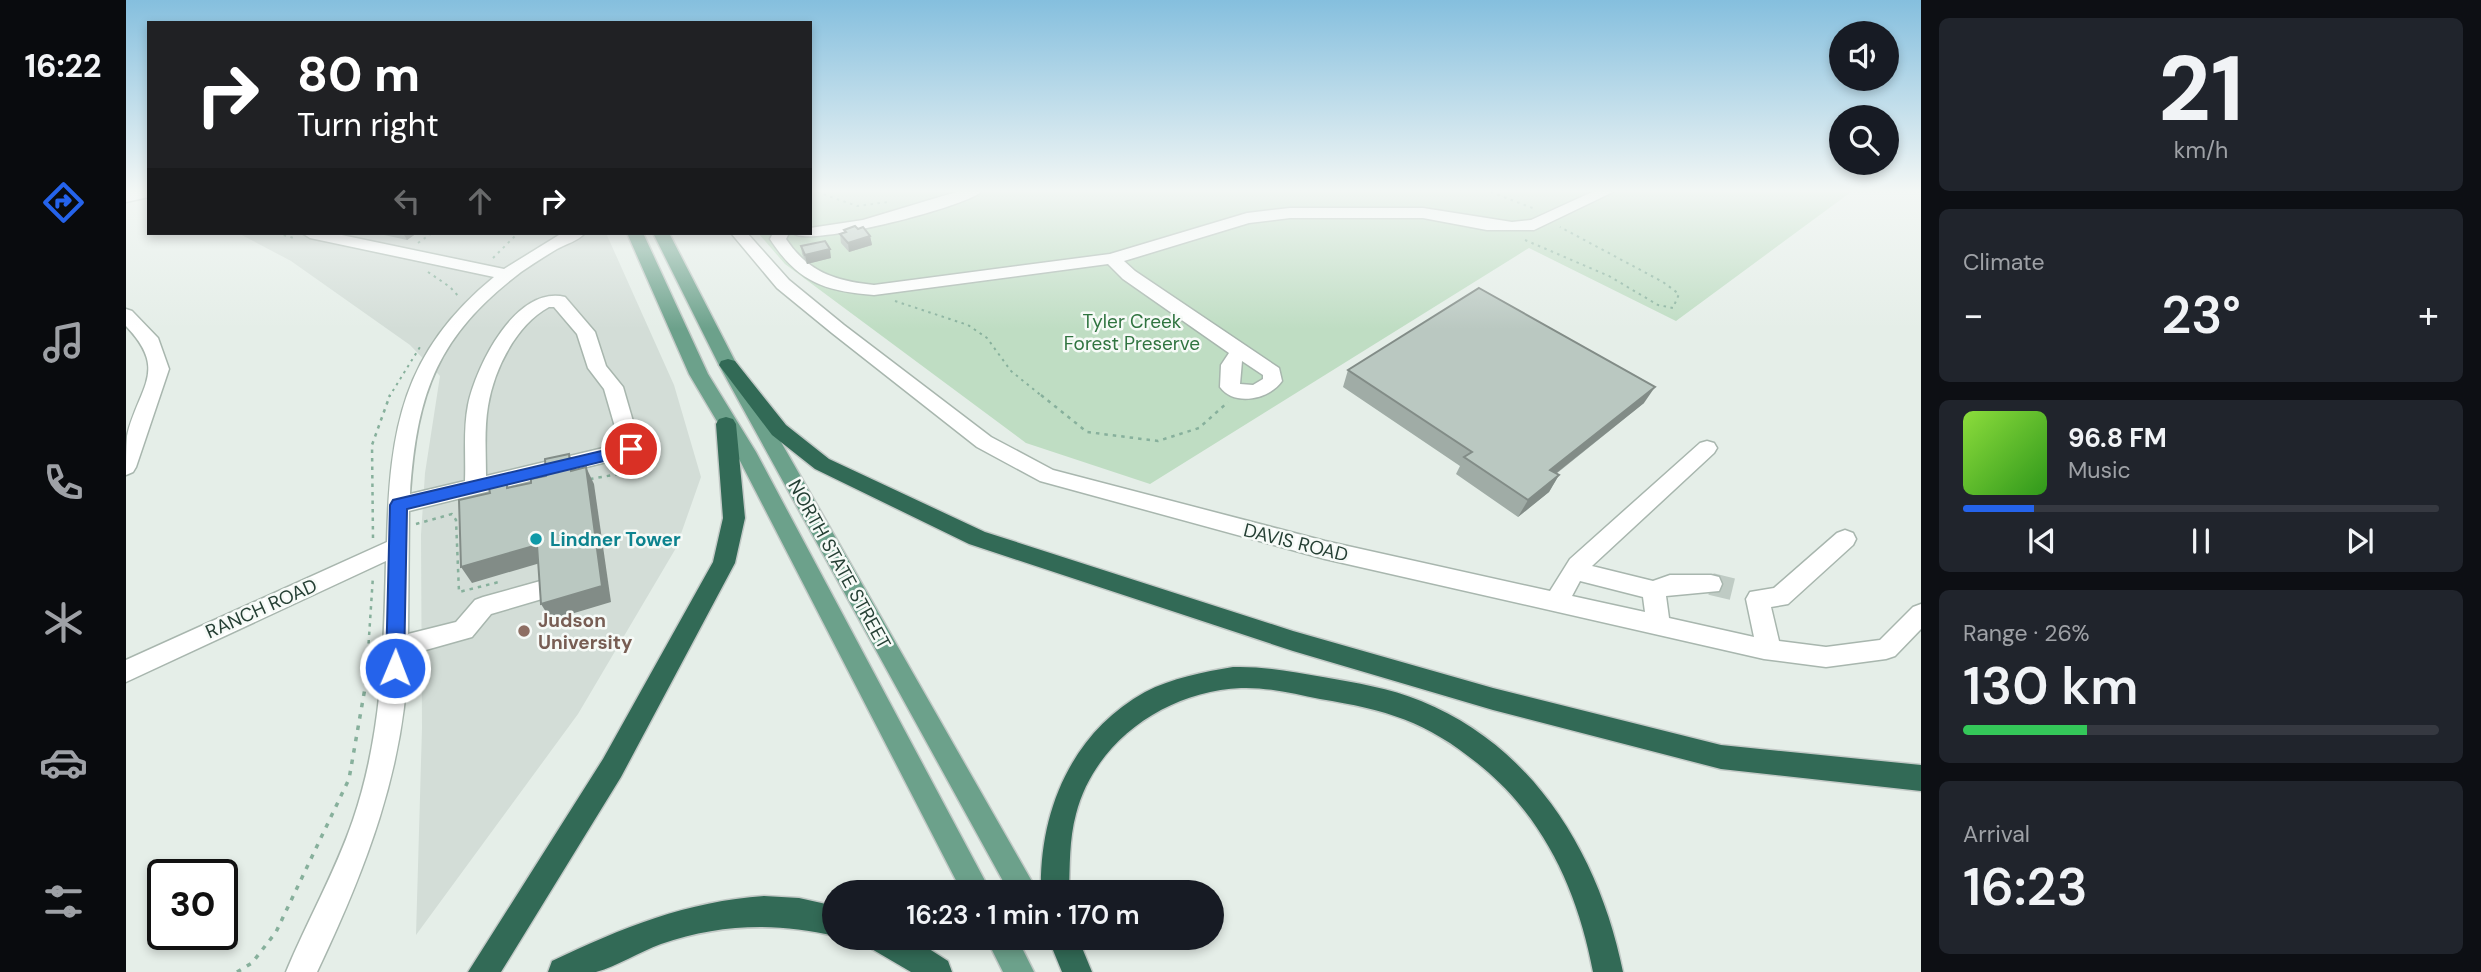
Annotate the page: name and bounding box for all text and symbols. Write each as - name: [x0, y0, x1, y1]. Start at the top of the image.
- map controls: [1829, 21, 1899, 175]
- button: sound: [1829, 21, 1899, 91]
- text: 21: [2158, 30, 2244, 148]
- text: 80 m: [297, 42, 420, 106]
- text: 16:22: [25, 45, 102, 87]
- icon: right: [182, 49, 273, 140]
- text: Turn right: [297, 104, 439, 146]
- button: search: [1829, 105, 1899, 175]
- text: km/h: [2174, 135, 2228, 165]
- icon: directions: [39, 178, 88, 227]
- icon: left: [388, 182, 426, 220]
- icon: ahead: [461, 182, 499, 220]
- icon: right: [534, 182, 572, 220]
- text: Climate: [1963, 247, 2045, 277]
- text: 23°: [2161, 281, 2241, 349]
- text: −: [1963, 290, 1984, 340]
- text: +: [2418, 290, 2439, 340]
- park label: Tyler Creek Forest Preserve: [1064, 309, 1200, 356]
- icon: music: [39, 318, 88, 367]
- pin: [601, 419, 661, 479]
- text: 96.8 FM: [2068, 421, 2167, 455]
- icon: arrive: [612, 430, 650, 468]
- text: Music: [2068, 455, 2131, 485]
- icon: phone: [39, 458, 88, 507]
- street label: NORTH STATE STREET: [783, 475, 897, 654]
- street label: DAVIS ROAD: [1241, 517, 1351, 568]
- icon: previous: [2023, 522, 2061, 560]
- icon: pause: [2182, 522, 2220, 560]
- icon: next: [2341, 522, 2379, 560]
- place label: Lindner Tower: [550, 527, 681, 552]
- marker: Lindner Tower: [528, 531, 544, 547]
- street label: RANCH ROAD: [202, 573, 321, 644]
- icon: climate: [39, 598, 88, 647]
- place label: Judson University: [538, 608, 633, 655]
- text: Range · 26%: [1963, 618, 2090, 648]
- marker: Judson University: [516, 623, 532, 639]
- position arrow: [358, 631, 432, 705]
- text: 130 km: [1963, 652, 2138, 720]
- icon: car: [39, 738, 88, 787]
- text: Arrival: [1963, 819, 2030, 849]
- text: 16:23: [1963, 853, 2088, 921]
- speed limit sign: 30: [147, 859, 238, 950]
- icon: filters: [39, 877, 88, 926]
- text: 16:23 · 1 min · 170 m: [906, 898, 1140, 932]

